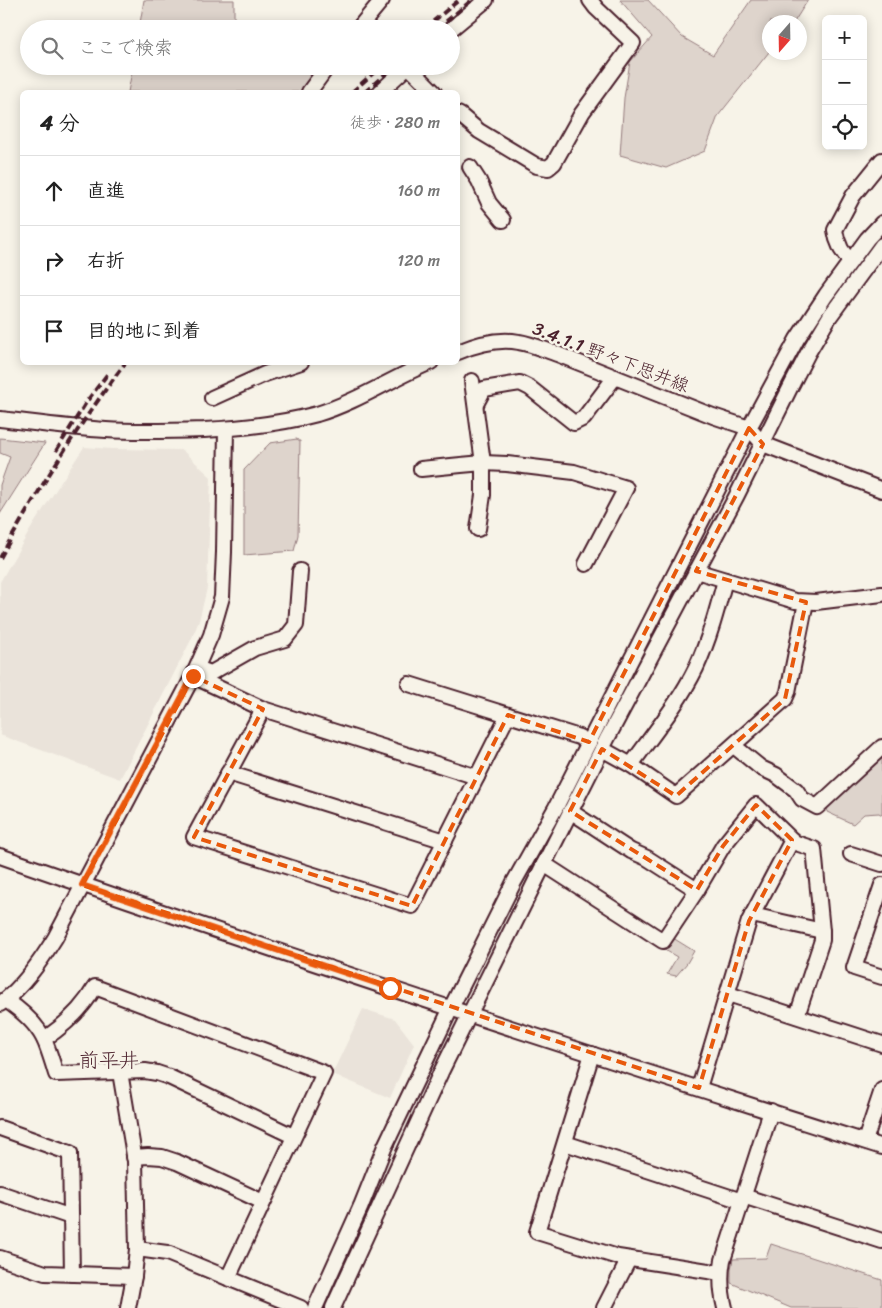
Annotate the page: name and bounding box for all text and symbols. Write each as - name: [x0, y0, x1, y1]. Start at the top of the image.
- north arrow: [762, 15, 807, 60]
- map controls: [822, 15, 867, 150]
- button: +: [822, 15, 867, 60]
- search box: [20, 20, 460, 75]
- text: ここで検索: [78, 31, 173, 64]
- icon: search: [38, 34, 66, 62]
- button: −: [822, 60, 867, 105]
- text: 4 分: [40, 104, 80, 142]
- button: locate: [822, 105, 867, 150]
- text: 徒歩 · 280 m: [350, 108, 440, 137]
- text: 直進: [87, 174, 125, 207]
- text: 160 m: [397, 176, 440, 205]
- icon: ahead: [40, 177, 68, 205]
- text: 右折: [87, 244, 125, 277]
- text: 120 m: [397, 246, 440, 275]
- icon: right: [40, 247, 68, 275]
- street label: 3.4.1.1 野々下思井線: [528, 312, 694, 402]
- text: 目的地に到着: [87, 314, 201, 347]
- icon: arrive: [40, 317, 68, 345]
- route end: [182, 665, 205, 688]
- route start: [379, 977, 402, 1000]
- district label: 前平井: [79, 1043, 139, 1078]

